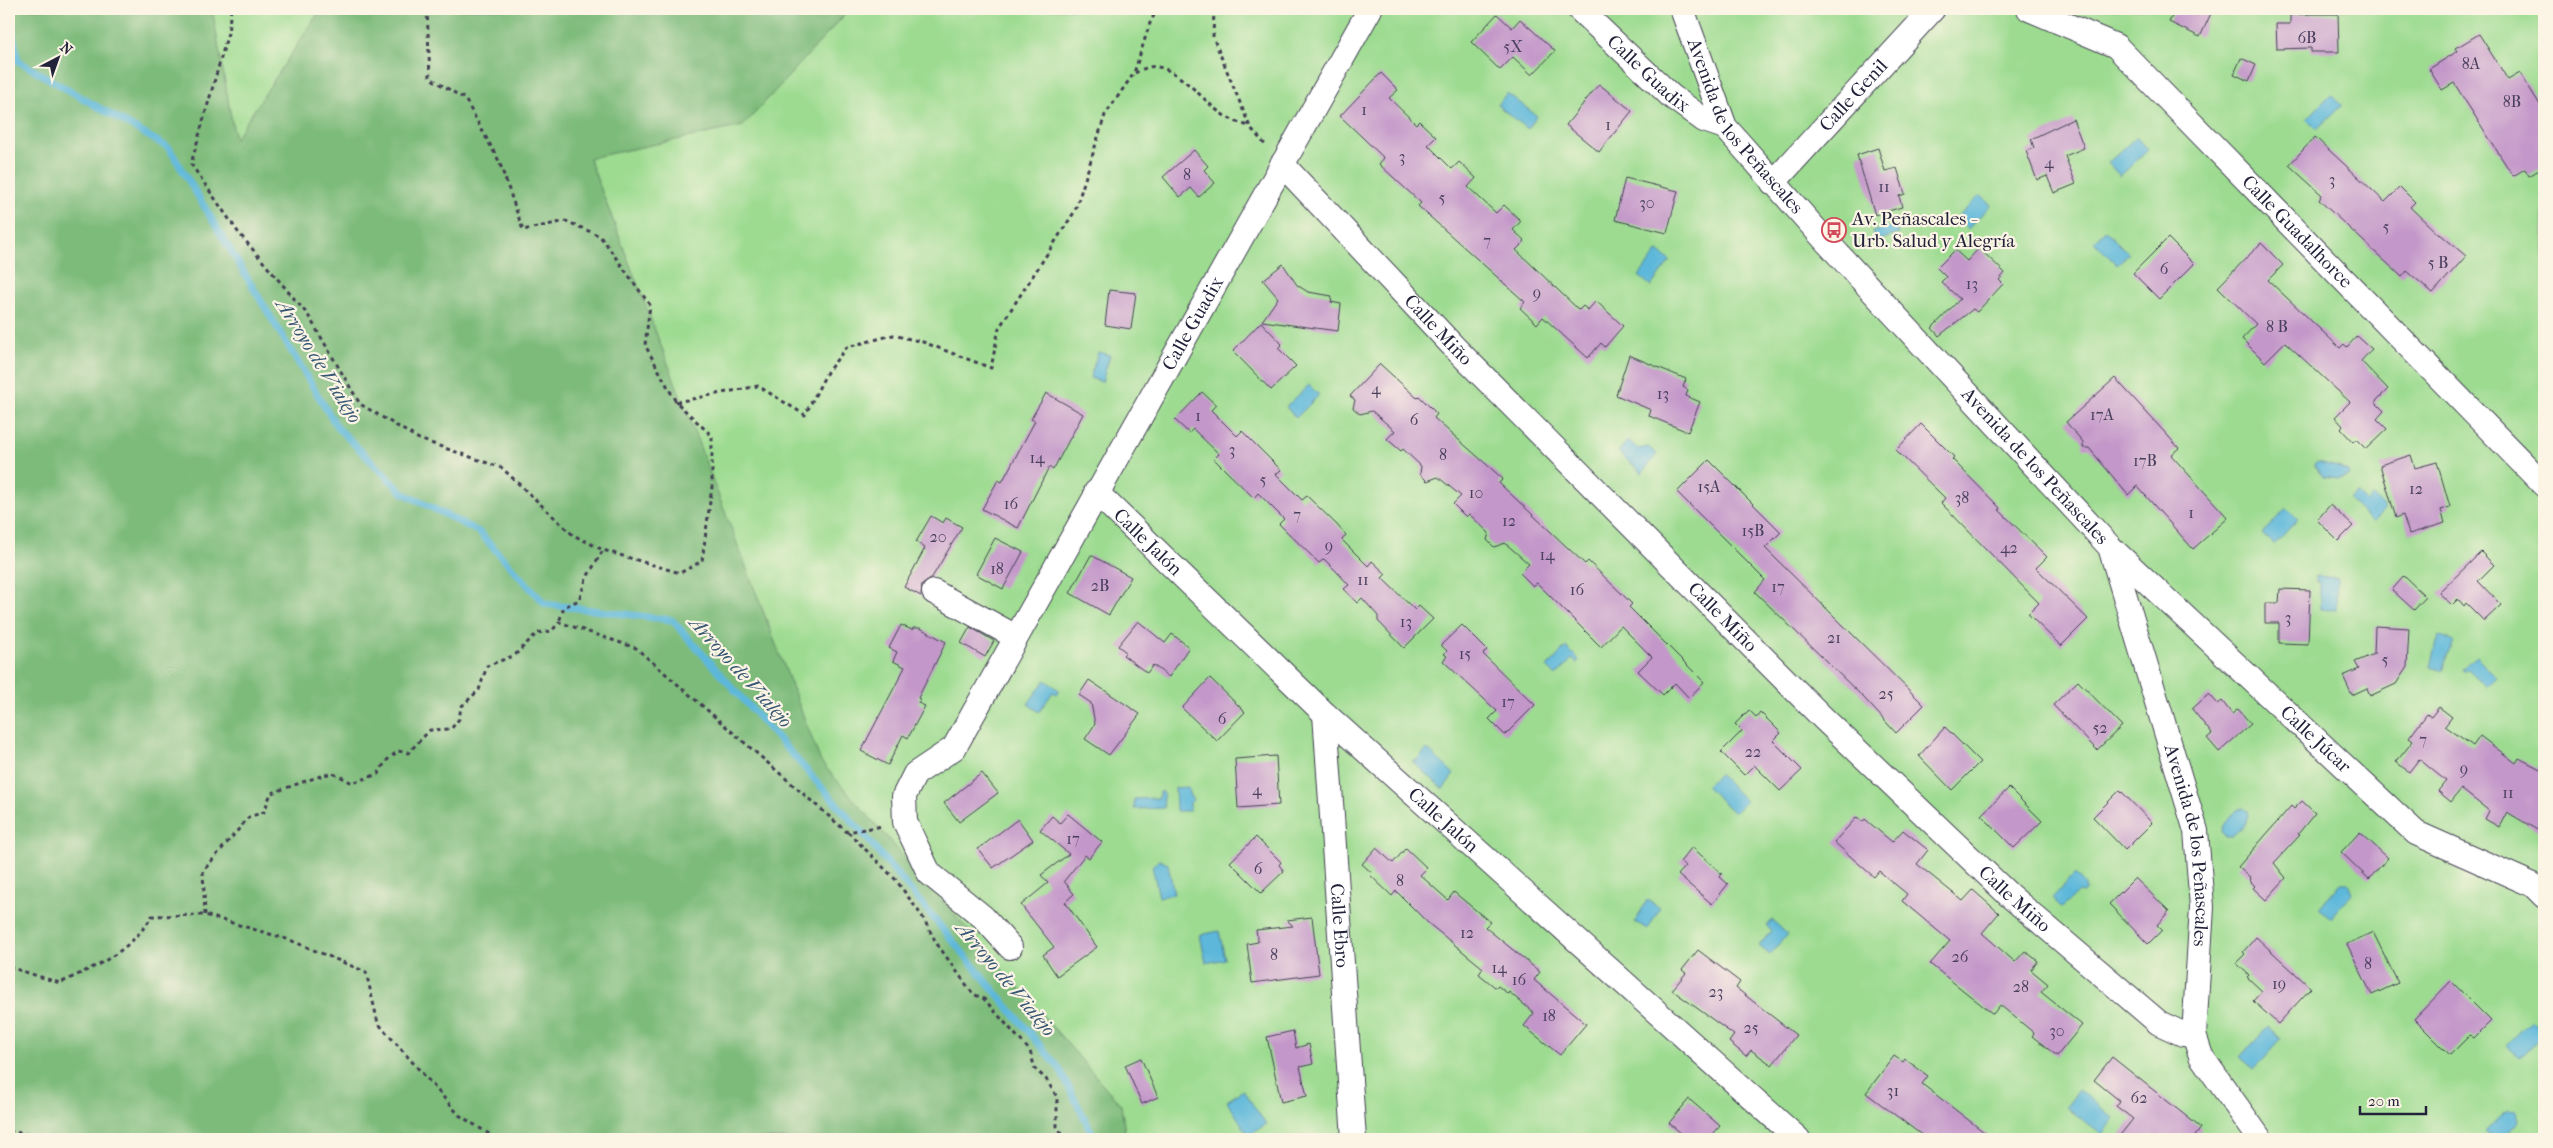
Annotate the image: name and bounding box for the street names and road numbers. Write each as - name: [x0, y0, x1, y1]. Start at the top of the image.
- street label: Calle Guadix: [1603, 30, 1694, 117]
- street label: Avenida de los Peñascales: [1682, 34, 1808, 218]
- street label: Calle Genil: [1815, 55, 1892, 136]
- street label: Calle Guadalhorce: [2237, 171, 2357, 293]
- street label: Calle Guadix: [1158, 273, 1228, 374]
- street label: Calle Miño: [1400, 290, 1477, 370]
- street label: Avenida de los Peñascales: [1956, 382, 2113, 549]
- street label: Calle Jalón: [1109, 504, 1186, 580]
- street label: Calle Miño: [1683, 578, 1762, 657]
- street label: Calle Júcar: [2276, 701, 2356, 778]
- street label: Avenida de los Peñascales: [2159, 741, 2213, 947]
- street label: Calle Jalón: [1404, 783, 1483, 857]
- street label: Calle Miño: [1974, 861, 2055, 937]
- street label: Calle Ebro: [1326, 883, 1353, 969]

